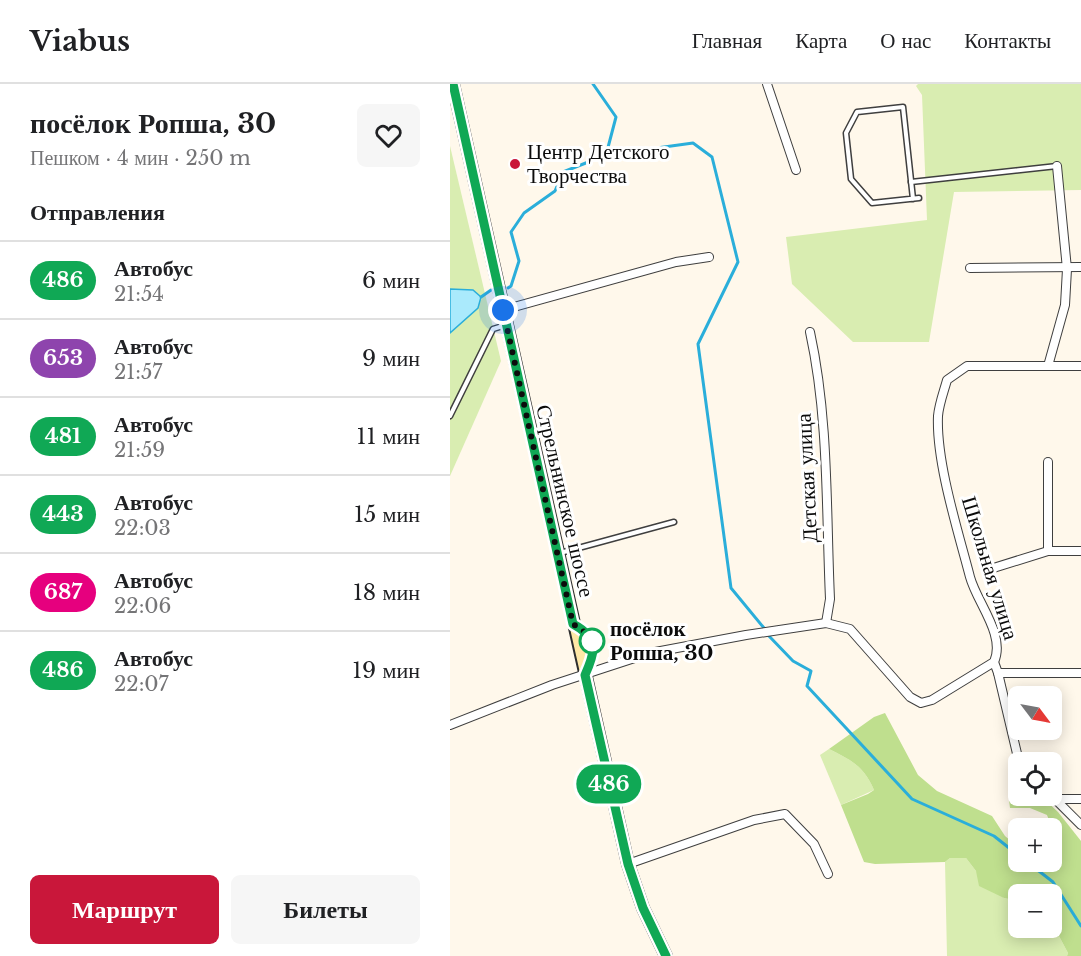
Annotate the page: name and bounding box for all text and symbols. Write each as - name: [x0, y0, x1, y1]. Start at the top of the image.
- text: Viabus: [30, 24, 130, 59]
- text: Главная: [692, 28, 762, 54]
- text: Карта: [795, 28, 847, 54]
- text: О нас: [880, 28, 931, 54]
- text: Контакты: [964, 28, 1051, 54]
- button: heart: [357, 104, 420, 167]
- text: посёлок Ропша, 30: [30, 106, 276, 141]
- place label: Центр Детского Творчества: [527, 139, 670, 189]
- text: Пешком · 4 мин · 250 m: [30, 146, 251, 170]
- marker: Центр Детского Творчества: [508, 157, 522, 171]
- text: Отправления: [30, 199, 165, 226]
- text: Автобус: [114, 255, 193, 282]
- text: 486: [42, 267, 84, 293]
- text: 6 мин: [362, 267, 420, 294]
- text: 21:54: [114, 282, 164, 306]
- your location: [488, 295, 518, 325]
- text: Автобус: [114, 333, 193, 360]
- text: 653: [43, 345, 83, 371]
- text: 9 мин: [362, 345, 420, 372]
- text: 21:57: [114, 360, 162, 384]
- street label: Стрельнинское шоссе: [530, 402, 600, 600]
- text: Автобус: [114, 411, 193, 438]
- street label: Детская улица: [791, 412, 823, 543]
- text: 481: [45, 423, 81, 449]
- text: 11 мин: [357, 423, 420, 450]
- text: 21:59: [114, 438, 165, 462]
- text: Автобус: [114, 489, 193, 516]
- street label: Школьная улица: [956, 493, 1024, 644]
- text: 443: [42, 501, 84, 527]
- text: 15 мин: [354, 501, 420, 528]
- text: 22:03: [114, 516, 171, 540]
- text: Автобус: [114, 567, 193, 594]
- text: 687: [44, 579, 82, 605]
- text: 18 мин: [353, 579, 420, 606]
- text: 22:06: [114, 594, 171, 618]
- place label: посёлок Ропша, 30: [610, 616, 713, 666]
- marker: посёлок Ропша, 30: [579, 628, 605, 654]
- text: Автобус: [114, 645, 193, 672]
- text: 486: [42, 657, 84, 683]
- text: 19 мин: [352, 657, 420, 684]
- text: 22:07: [114, 672, 169, 696]
- north arrow: [1008, 686, 1062, 740]
- map controls: [1008, 686, 1062, 938]
- button: locate: [1008, 752, 1062, 806]
- line badge: 486: [574, 764, 644, 804]
- text: 486: [588, 771, 630, 797]
- button: +: [1008, 818, 1062, 872]
- button: Маршрут: [30, 875, 219, 944]
- button: Билеты: [231, 875, 420, 944]
- button: −: [1008, 884, 1062, 938]

